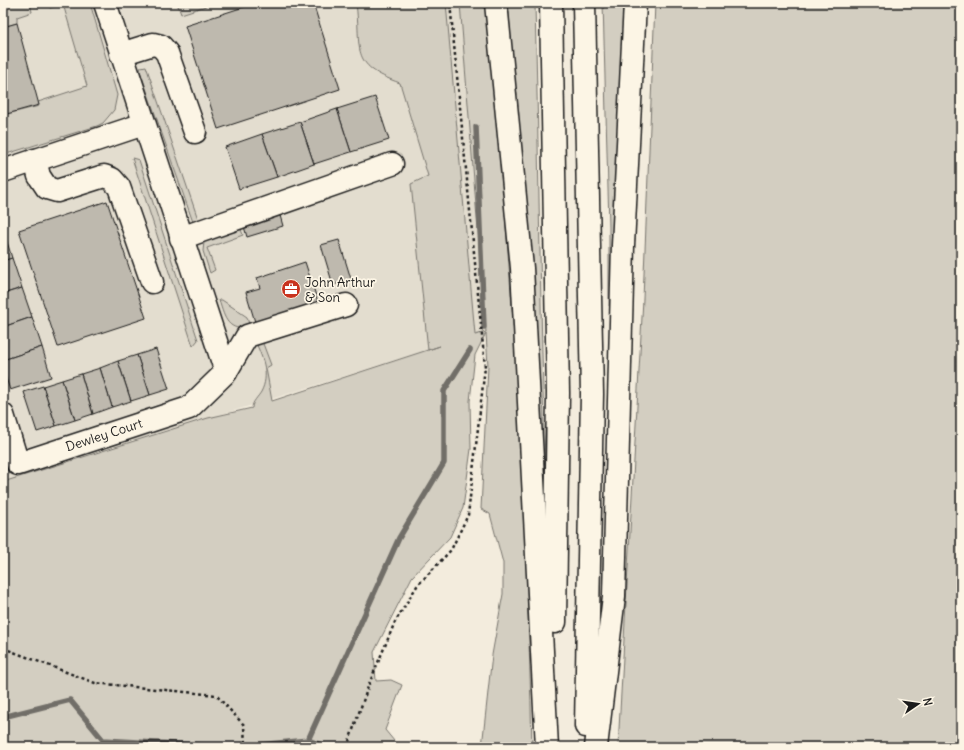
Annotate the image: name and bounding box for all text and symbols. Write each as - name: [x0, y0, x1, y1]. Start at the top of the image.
- place label: John Arthur & Son: [305, 274, 376, 306]
- office icon: John Arthur & Son: [280, 278, 302, 300]
- street label: Dewley Court: [63, 414, 145, 455]
- north arrow: [898, 684, 938, 724]
- text: N: [920, 696, 935, 707]

